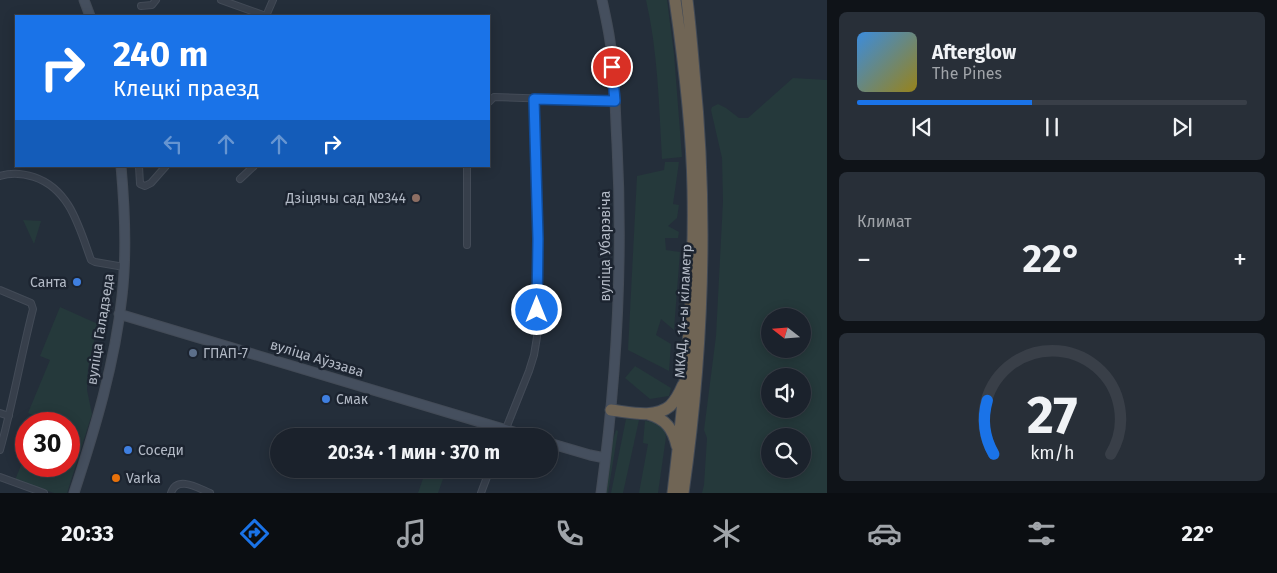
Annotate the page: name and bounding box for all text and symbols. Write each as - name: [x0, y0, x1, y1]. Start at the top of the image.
- text: 240 m: [113, 33, 208, 75]
- icon: right: [30, 35, 95, 100]
- text: Afterglow: [932, 41, 1016, 64]
- pin: [591, 46, 633, 88]
- icon: arrive: [598, 53, 626, 81]
- text: The Pines: [932, 64, 1002, 83]
- text: Клецкі праезд: [113, 75, 259, 102]
- icon: previous: [908, 113, 936, 141]
- icon: pause: [1038, 113, 1066, 141]
- icon: next: [1168, 113, 1196, 141]
- icon: left: [159, 130, 187, 158]
- icon: ahead: [212, 130, 240, 158]
- icon: ahead: [265, 130, 293, 158]
- icon: right: [318, 130, 346, 158]
- place label: Дзіцячы сад №344: [285, 190, 407, 207]
- street label: вуліца Убарэвіча: [597, 191, 614, 301]
- marker: Дзіцячы сад №344: [410, 192, 422, 204]
- text: Климат: [857, 212, 912, 231]
- text: 22°: [1022, 236, 1082, 282]
- text: −: [857, 243, 871, 276]
- text: +: [1233, 243, 1247, 276]
- street label: МКАД, 14-ы кіламетр: [671, 244, 695, 378]
- street label: вуліца Галадзеда: [83, 272, 118, 386]
- place label: Санта: [30, 274, 67, 291]
- marker: Санта: [71, 276, 83, 288]
- position arrow: [510, 283, 562, 335]
- north arrow: [761, 308, 811, 358]
- map controls: [761, 308, 811, 478]
- street label: вуліца Аўэзава: [268, 336, 366, 381]
- place label: ГПАП-7: [203, 345, 248, 362]
- marker: ГПАП-7: [187, 347, 199, 359]
- button: sound: [761, 368, 811, 418]
- text: 27: [1027, 384, 1077, 447]
- place label: Смак: [336, 391, 369, 408]
- marker: Смак: [320, 393, 332, 405]
- speed limit sign: 30: [15, 412, 80, 477]
- button: search: [761, 428, 811, 478]
- text: 20:34 · 1 мин · 370 m: [328, 441, 500, 464]
- place label: Соседи: [138, 442, 184, 459]
- text: km/h: [1030, 442, 1074, 464]
- marker: Соседи: [122, 444, 134, 456]
- place label: Varka: [126, 470, 161, 487]
- marker: Varka: [110, 472, 122, 484]
- icon: directions: [237, 516, 272, 551]
- icon: music: [394, 516, 429, 551]
- icon: phone: [552, 516, 587, 551]
- icon: climate: [709, 516, 744, 551]
- icon: car: [867, 516, 902, 551]
- icon: filters: [1024, 516, 1059, 551]
- text: 20:33: [61, 520, 114, 547]
- text: 22°: [1182, 520, 1216, 547]

